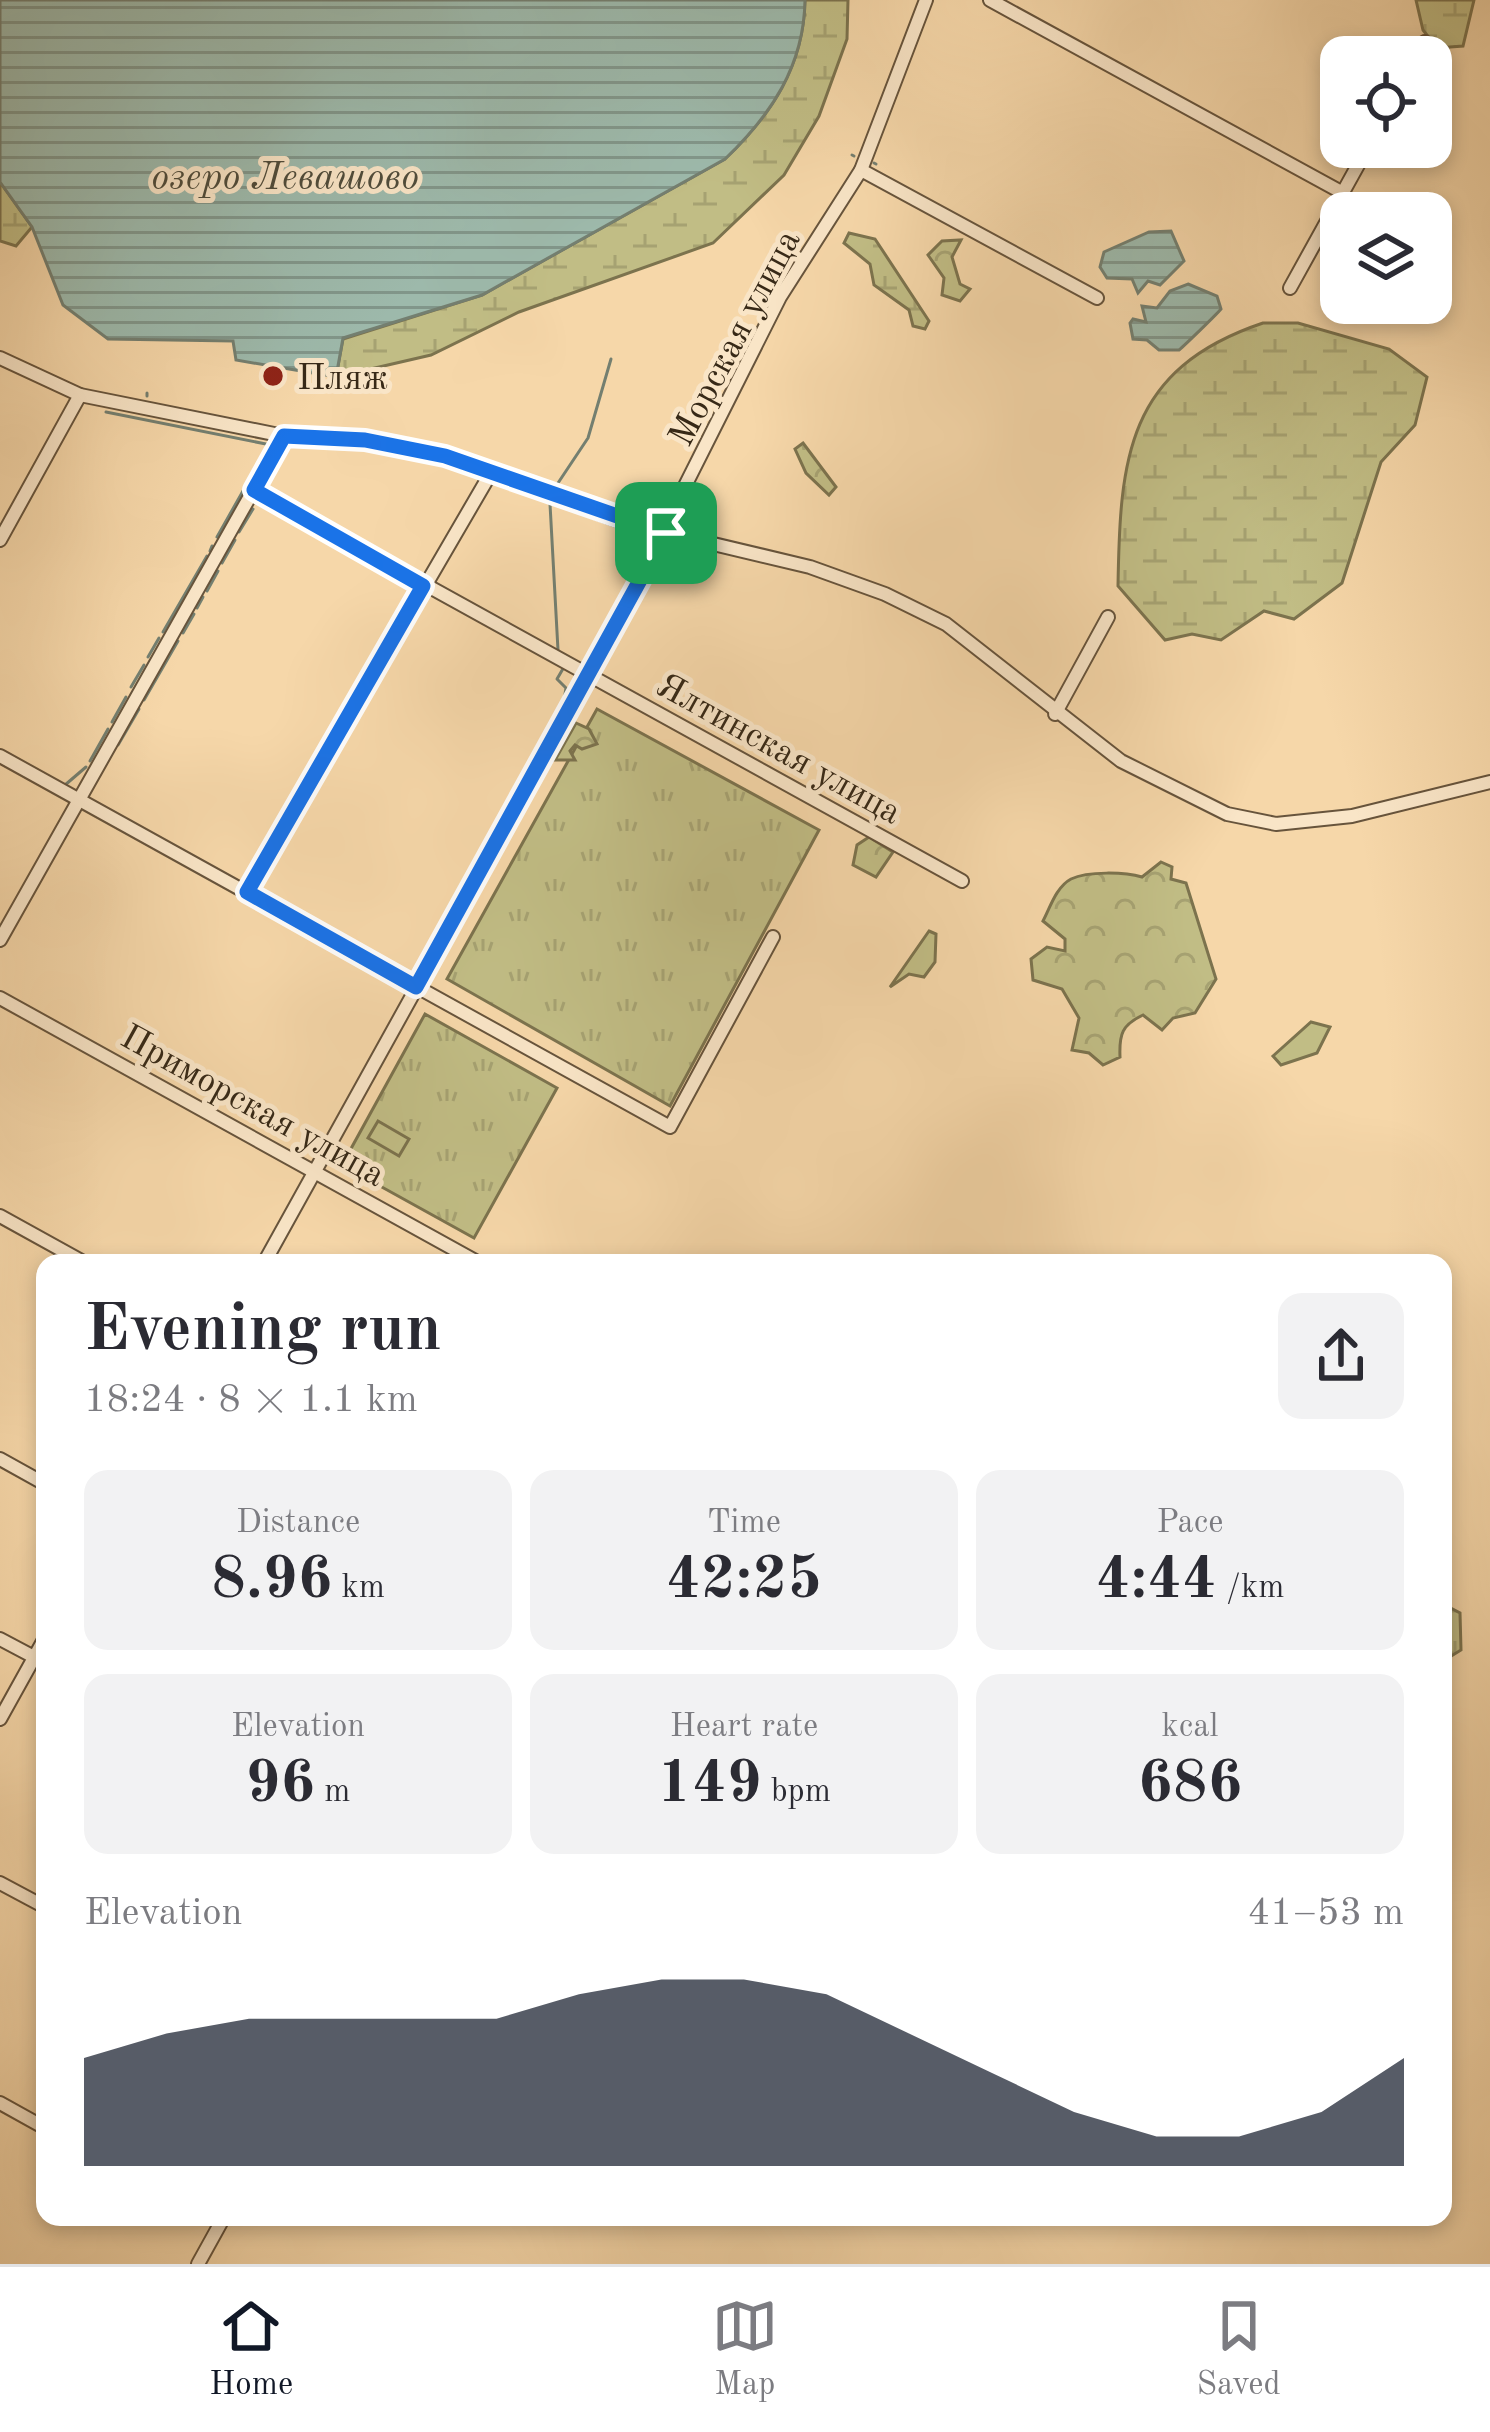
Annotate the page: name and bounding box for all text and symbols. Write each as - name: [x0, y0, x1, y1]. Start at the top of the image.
- map controls: [1320, 36, 1452, 324]
- button: locate: [1320, 36, 1452, 168]
- water label: озеро Левашово: [151, 159, 419, 198]
- button: layers: [1320, 192, 1452, 324]
- street label: Морская улица: [665, 225, 809, 453]
- place label: Пляж: [297, 362, 388, 398]
- marker: Пляж: [260, 363, 286, 389]
- pin: [615, 482, 717, 584]
- icon: arrive: [633, 500, 699, 566]
- street label: Ялтинская улица: [650, 668, 907, 833]
- street label: Приморская улица: [114, 1020, 390, 1195]
- button: share: [1278, 1293, 1404, 1419]
- text: Evening run: [84, 1299, 442, 1365]
- text: 18:24 · 8 × 1.1 km: [84, 1381, 418, 1420]
- text: Distance: [236, 1507, 360, 1540]
- text: Time: [707, 1507, 781, 1540]
- text: Pace: [1157, 1507, 1223, 1540]
- text: 8.96: [211, 1551, 332, 1611]
- text: 42:25: [666, 1551, 822, 1611]
- text: 4:44: [1096, 1551, 1217, 1611]
- text: km: [332, 1572, 385, 1605]
- text: /km: [1217, 1572, 1284, 1605]
- text: Elevation: [231, 1711, 365, 1744]
- text: Heart rate: [670, 1711, 818, 1744]
- text: kcal: [1162, 1711, 1218, 1744]
- text: 96: [245, 1755, 315, 1815]
- text: 149: [657, 1755, 761, 1815]
- text: 686: [1138, 1755, 1242, 1815]
- text: m: [315, 1776, 351, 1809]
- text: bpm: [761, 1776, 831, 1809]
- text: Elevation: [84, 1894, 243, 1933]
- text: 41–53 m: [1247, 1894, 1404, 1933]
- tab: Home: [209, 2293, 293, 2406]
- tab: Map: [712, 2293, 778, 2406]
- tab: Saved: [1197, 2293, 1281, 2406]

